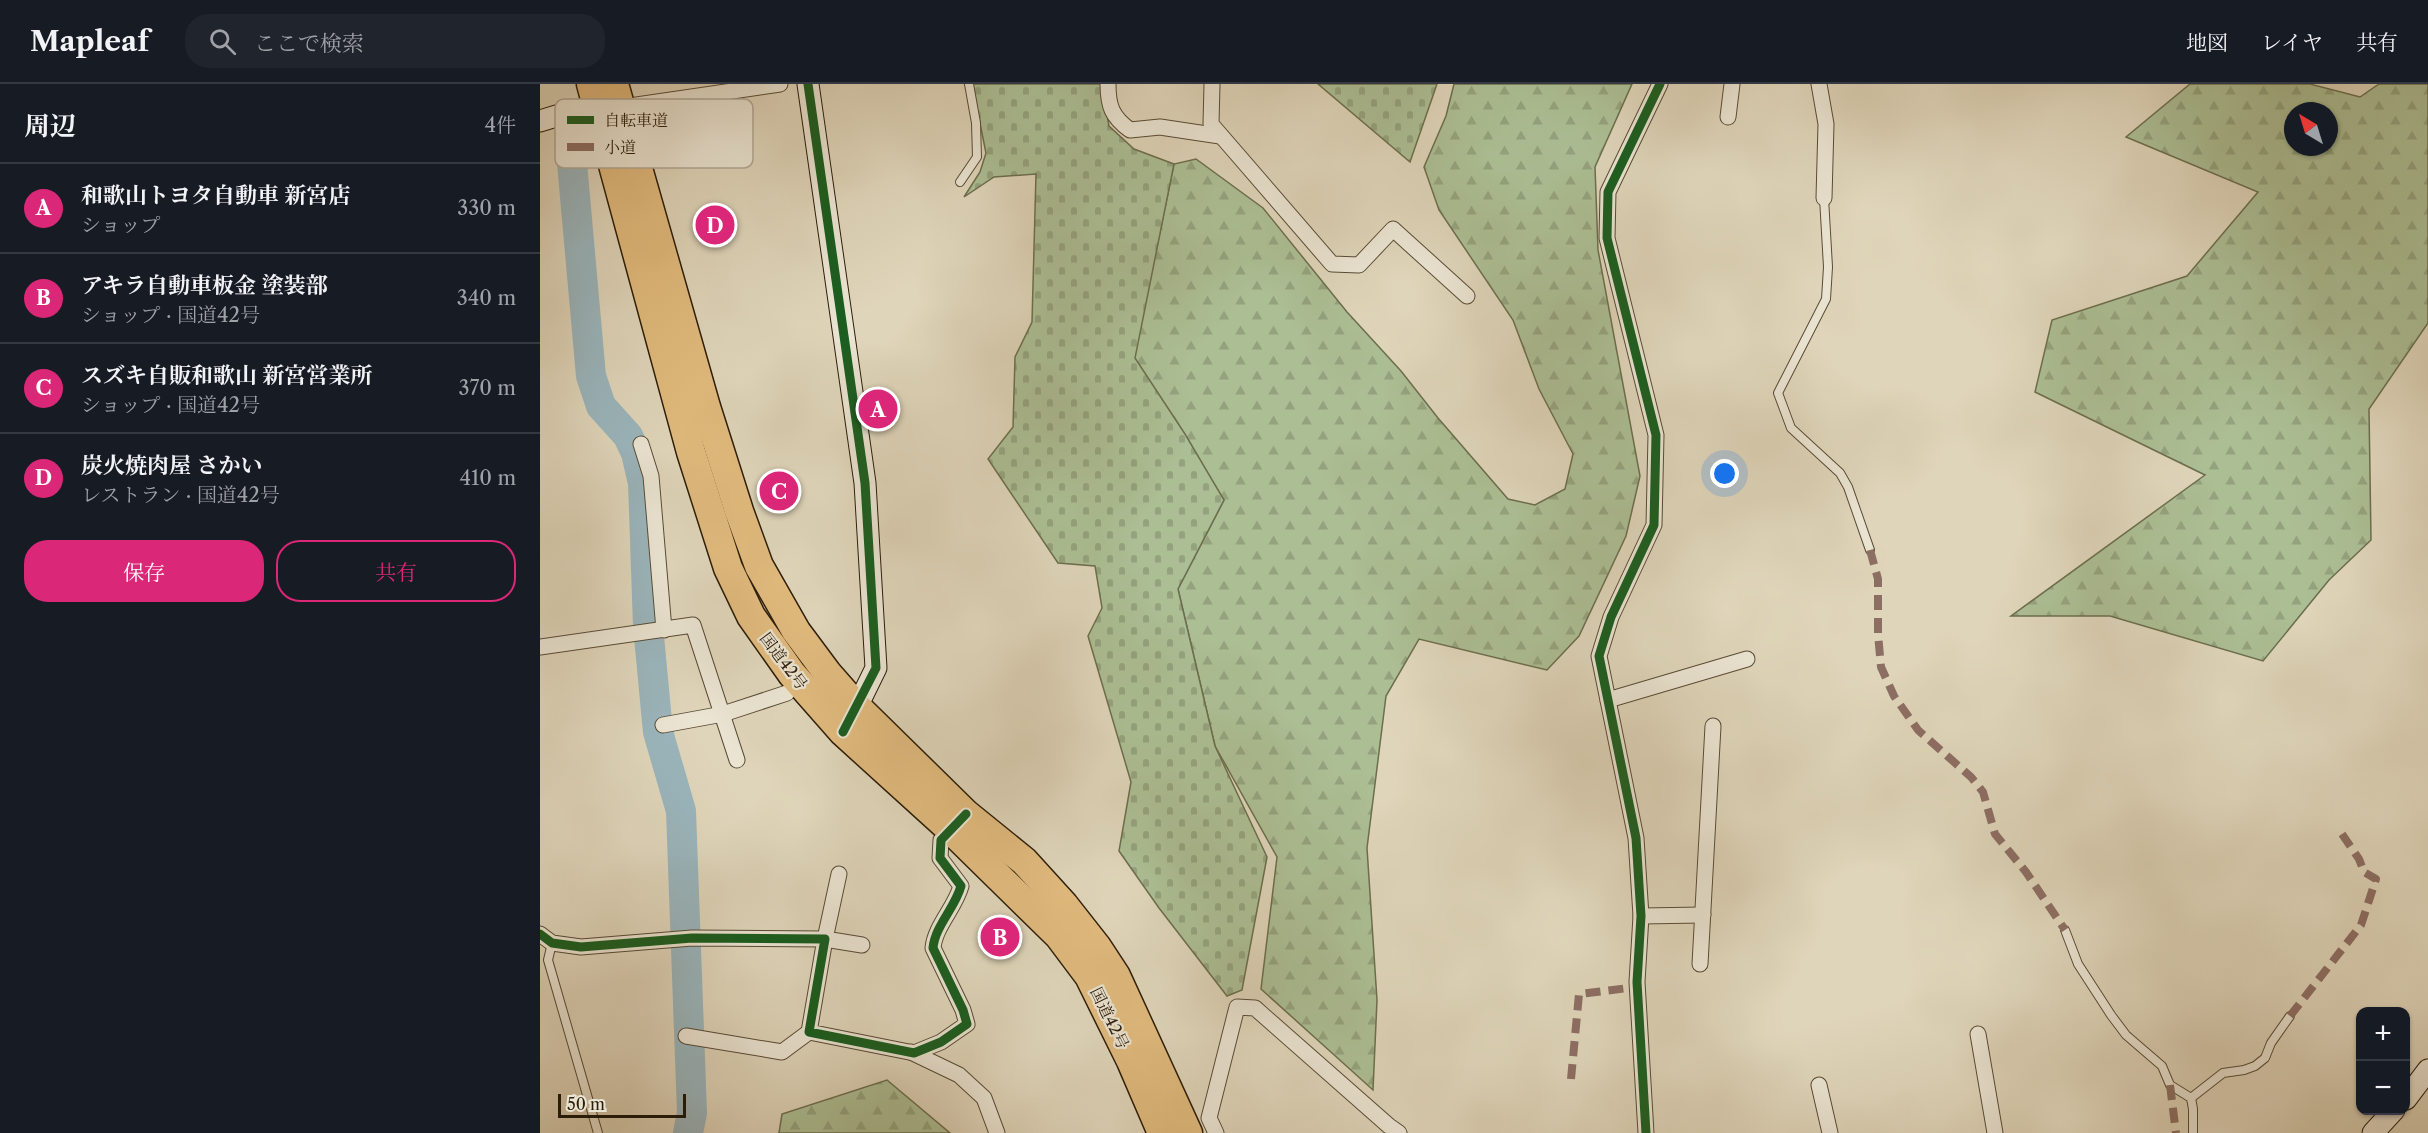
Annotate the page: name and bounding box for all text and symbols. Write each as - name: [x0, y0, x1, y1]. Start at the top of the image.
- search box: [185, 14, 605, 68]
- text: Mapleaf: [30, 24, 149, 58]
- icon: search: [206, 25, 239, 58]
- text: ここで検索: [254, 30, 364, 57]
- text: 地図: [2186, 30, 2228, 55]
- text: レイヤ: [2261, 30, 2323, 55]
- text: 共有: [2356, 30, 2398, 55]
- legend: [555, 99, 753, 168]
- north arrow: [2284, 102, 2338, 156]
- text: 周辺: [24, 110, 76, 142]
- text: 自転車道: [604, 110, 668, 130]
- text: 4件: [484, 113, 516, 137]
- text: 小道: [604, 137, 636, 157]
- text: 和歌山トヨタ自動車 新宮店: [81, 182, 351, 209]
- text: A: [36, 196, 51, 220]
- text: 330 m: [457, 196, 516, 220]
- pin: D: [696, 202, 735, 248]
- text: ショップ: [81, 213, 161, 237]
- text: アキラ自動車板金 塗装部: [81, 272, 328, 299]
- text: B: [36, 286, 51, 310]
- text: 340 m: [457, 286, 516, 310]
- text: ショップ · 国道42号: [81, 303, 260, 327]
- text: スズキ自販和歌山 新宮営業所: [81, 362, 373, 389]
- text: C: [35, 376, 52, 400]
- text: 370 m: [459, 376, 516, 400]
- pin: A: [858, 386, 898, 432]
- text: ショップ · 国道42号: [81, 393, 260, 417]
- text: 炭火焼肉屋 さかい: [81, 452, 263, 479]
- your location: [1710, 459, 1739, 488]
- text: D: [35, 466, 52, 490]
- text: 410 m: [459, 466, 516, 490]
- pin: C: [760, 468, 798, 514]
- text: レストラン · 国道42号: [81, 483, 280, 507]
- button: 保存: [24, 540, 264, 602]
- button: 共有: [276, 540, 516, 602]
- street label: 国道42号: [756, 628, 812, 694]
- pin: B: [980, 914, 1020, 960]
- street label: 国道42号: [1086, 984, 1134, 1052]
- map controls: [2356, 1007, 2410, 1115]
- button: +: [2356, 1007, 2410, 1061]
- button: −: [2356, 1061, 2410, 1115]
- scale bar: [558, 1091, 686, 1118]
- text: 50 m: [567, 1094, 605, 1114]

